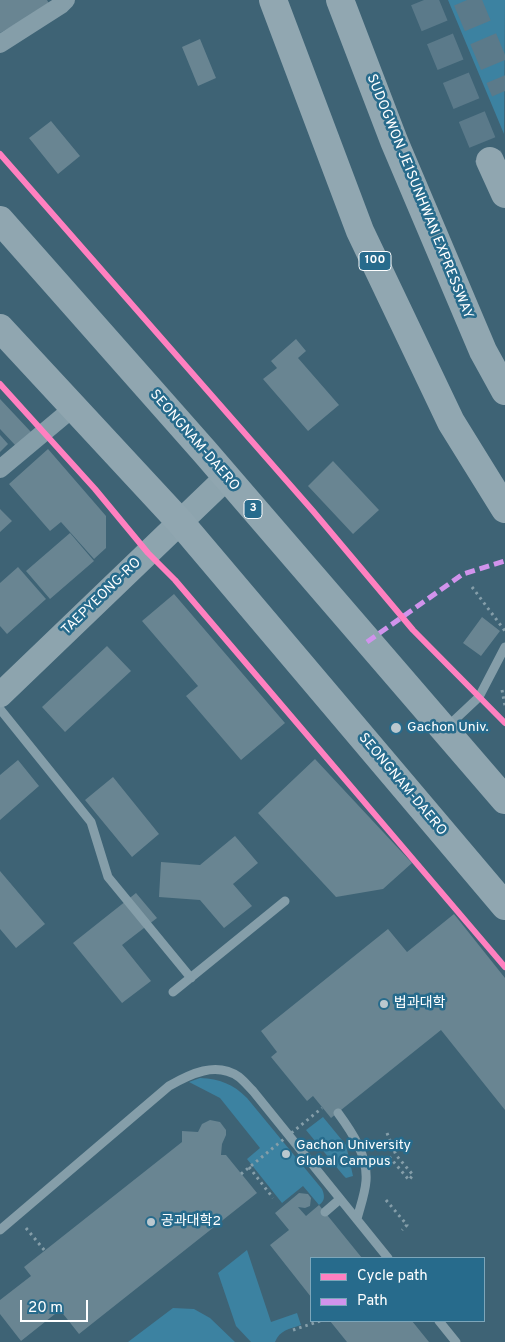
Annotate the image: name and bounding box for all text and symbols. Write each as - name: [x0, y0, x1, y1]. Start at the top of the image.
- street label: SUDOGWON JE1SUNHWAN EXPRESSWAY: [362, 72, 476, 322]
- road number: 100: [359, 252, 391, 270]
- street label: SEONGNAM-DAERO: [146, 387, 242, 495]
- road number: 3: [244, 499, 262, 518]
- street label: TAEPYEONG-RO: [59, 555, 145, 639]
- place label: Gachon Univ.: [407, 720, 489, 736]
- marker: Gachon Univ.: [389, 721, 403, 735]
- street label: SEONGNAM-DAERO: [354, 730, 450, 840]
- place label: 법과대학: [394, 996, 446, 1012]
- marker: 법과대학: [378, 998, 390, 1010]
- place label: Gachon University Global Campus: [296, 1138, 411, 1170]
- marker: Gachon University Global Campus: [280, 1148, 292, 1160]
- place label: 공과대학2: [161, 1214, 221, 1230]
- marker: 공과대학2: [145, 1216, 157, 1228]
- legend: [310, 1257, 485, 1322]
- text: Cycle path: [357, 1267, 428, 1286]
- scale bar: [22, 1290, 90, 1322]
- text: Path: [357, 1292, 388, 1311]
- text: 20 m: [28, 1299, 63, 1318]

